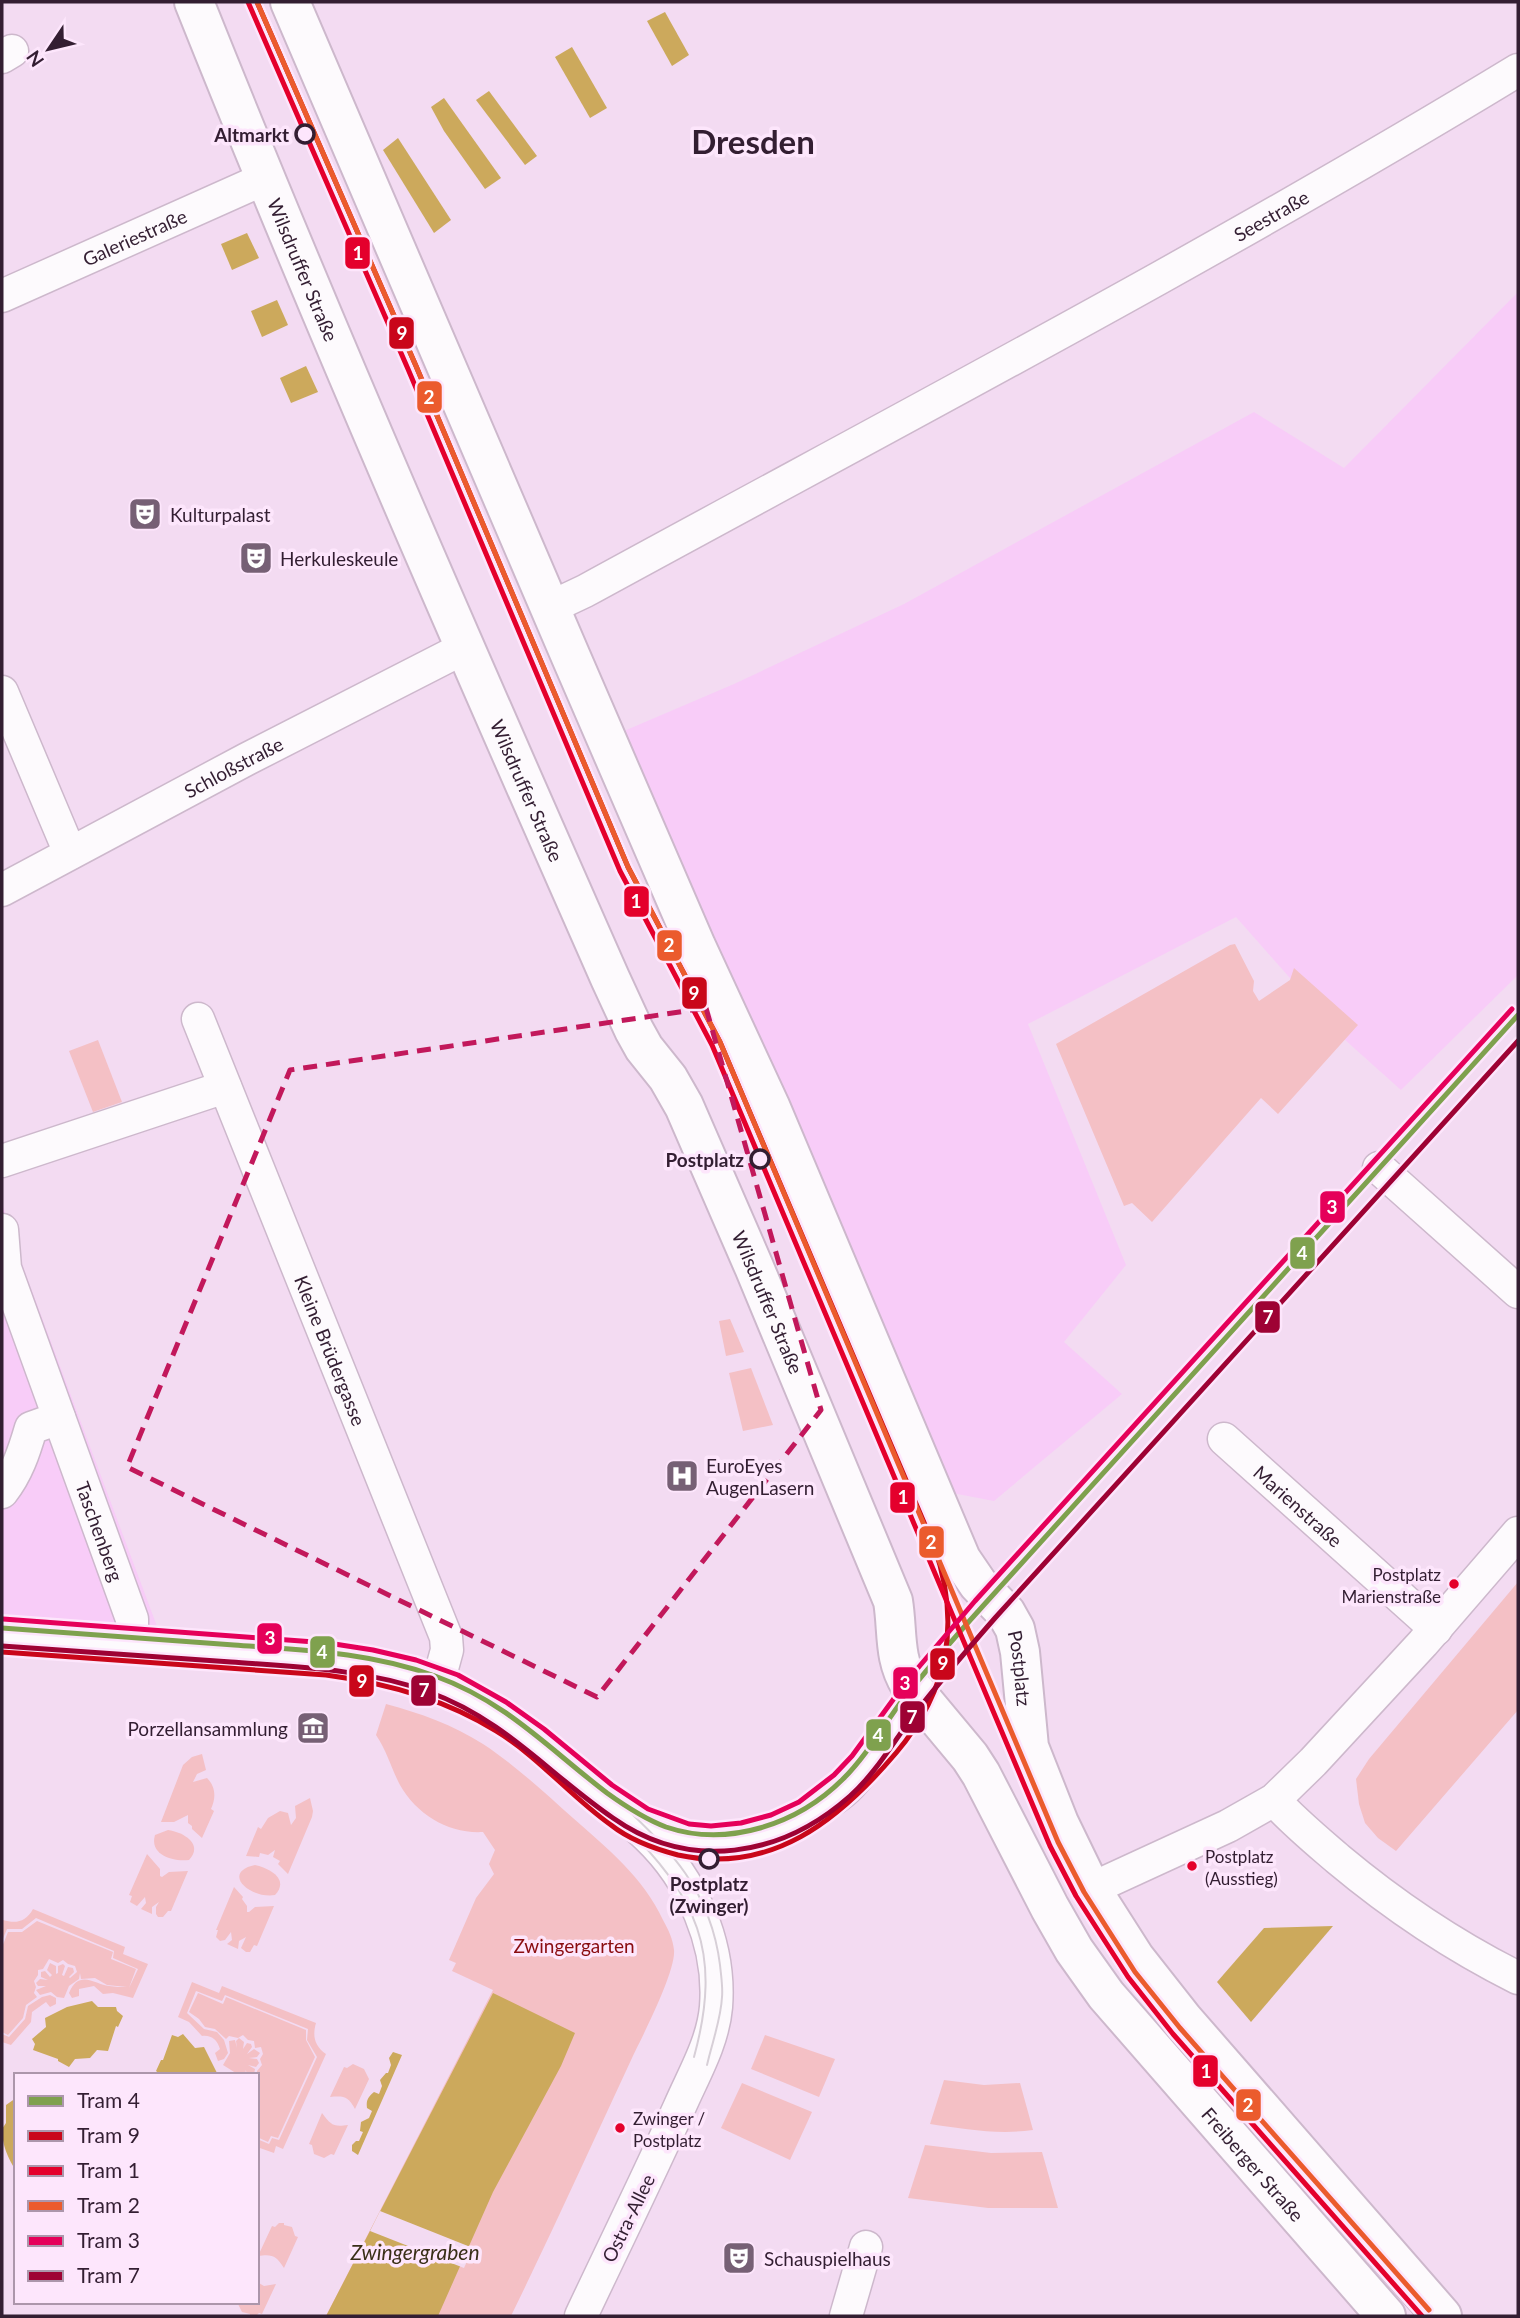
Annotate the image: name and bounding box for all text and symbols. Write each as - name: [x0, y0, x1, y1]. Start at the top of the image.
- north arrow: [14, 14, 84, 84]
- text: N: [21, 46, 48, 72]
- district label: Dresden: [691, 121, 815, 161]
- place label: Altmarkt: [213, 123, 289, 146]
- marker: Altmarkt: [295, 124, 315, 144]
- street label: Seestraße: [1229, 185, 1313, 246]
- street label: Wilsdruffer Straße: [263, 195, 344, 344]
- street label: Galeriestraße: [79, 204, 190, 270]
- line badge: 1: [344, 236, 371, 270]
- text: 1: [352, 241, 364, 264]
- line badge: 9: [388, 316, 415, 350]
- text: 9: [396, 321, 408, 344]
- line badge: 2: [416, 380, 443, 414]
- text: 2: [423, 385, 435, 408]
- theatre icon: Kulturpalast: [126, 495, 164, 533]
- place label: Kulturpalast: [170, 503, 271, 526]
- theatre icon: Herkuleskeule: [237, 539, 275, 577]
- place label: Herkuleskeule: [280, 547, 398, 570]
- street label: Wilsdruffer Straße: [486, 716, 569, 865]
- street label: Schloßstraße: [180, 731, 286, 802]
- line badge: 1: [623, 885, 650, 918]
- text: 1: [630, 889, 642, 912]
- line badge: 2: [656, 929, 683, 962]
- text: 2: [663, 933, 675, 956]
- line badge: 9: [681, 976, 708, 1010]
- text: 9: [688, 981, 700, 1004]
- place label: Postplatz: [666, 1148, 744, 1171]
- marker: Postplatz: [750, 1149, 770, 1169]
- line badge: 3: [1319, 1190, 1346, 1224]
- text: 3: [1326, 1195, 1338, 1218]
- street label: Wilsdruffer Straße: [728, 1227, 809, 1377]
- line badge: 4: [1289, 1236, 1316, 1270]
- text: 4: [1296, 1241, 1308, 1264]
- street label: Kleine Brüdergasse: [290, 1272, 371, 1429]
- line badge: 7: [1254, 1300, 1281, 1334]
- text: 7: [1262, 1305, 1274, 1328]
- place label: EuroEyes AugenLasern: [706, 1454, 814, 1499]
- hospital icon: EuroEyes AugenLasern: [663, 1457, 701, 1495]
- street label: Marienstraße: [1249, 1460, 1348, 1551]
- street label: Taschenberg: [72, 1478, 129, 1584]
- line badge: 1: [889, 1481, 916, 1514]
- text: 1: [897, 1485, 909, 1508]
- line badge: 2: [918, 1525, 945, 1559]
- text: 2: [925, 1530, 937, 1553]
- place label: Postplatz Marienstraße: [1341, 1564, 1441, 1607]
- marker: Postplatz Marienstraße: [1447, 1577, 1461, 1591]
- line badge: 3: [256, 1622, 283, 1655]
- text: 3: [264, 1626, 276, 1649]
- street label: Postplatz: [1004, 1628, 1037, 1707]
- line badge: 4: [309, 1635, 336, 1669]
- text: 4: [316, 1640, 328, 1663]
- line badge: 9: [929, 1647, 956, 1681]
- text: 9: [937, 1651, 949, 1674]
- line badge: 9: [348, 1664, 375, 1698]
- line badge: 3: [892, 1666, 919, 1700]
- text: 9: [356, 1669, 368, 1692]
- text: 3: [899, 1671, 911, 1694]
- line badge: 7: [410, 1674, 437, 1707]
- text: 7: [418, 1678, 430, 1701]
- line badge: 7: [899, 1700, 926, 1734]
- text: 7: [906, 1705, 918, 1728]
- museum icon: Porzellansammlung: [294, 1709, 332, 1747]
- place label: Porzellansammlung: [127, 1717, 288, 1740]
- line badge: 4: [865, 1718, 892, 1752]
- text: 4: [872, 1723, 884, 1746]
- place label: Postplatz (Ausstieg): [1205, 1846, 1278, 1889]
- marker: Postplatz (Zwinger): [699, 1849, 719, 1869]
- marker: Postplatz (Ausstieg): [1185, 1859, 1199, 1873]
- place label: Postplatz (Zwinger): [669, 1872, 749, 1917]
- park label: Zwingergarten: [513, 1934, 635, 1957]
- line badge: 1: [1192, 2054, 1219, 2088]
- text: 1: [1200, 2059, 1212, 2082]
- legend: [14, 2073, 259, 2304]
- text: Tram 4: [77, 2087, 140, 2112]
- line badge: 2: [1235, 2088, 1262, 2122]
- text: 2: [1242, 2093, 1254, 2116]
- street label: Freiberger Straße: [1198, 2102, 1309, 2226]
- place label: Zwinger / Postplatz: [633, 2108, 706, 2151]
- marker: Zwinger / Postplatz: [613, 2121, 627, 2135]
- text: Tram 9: [77, 2122, 140, 2147]
- text: Tram 1: [77, 2157, 140, 2182]
- street label: Ostra-Allee: [597, 2170, 659, 2266]
- text: Tram 2: [77, 2192, 140, 2217]
- text: Tram 3: [77, 2227, 140, 2252]
- water label: Zwingergraben: [349, 2239, 480, 2264]
- theatre icon: Schauspielhaus: [720, 2239, 758, 2277]
- place label: Schauspielhaus: [764, 2247, 891, 2270]
- text: Tram 7: [77, 2262, 140, 2287]

